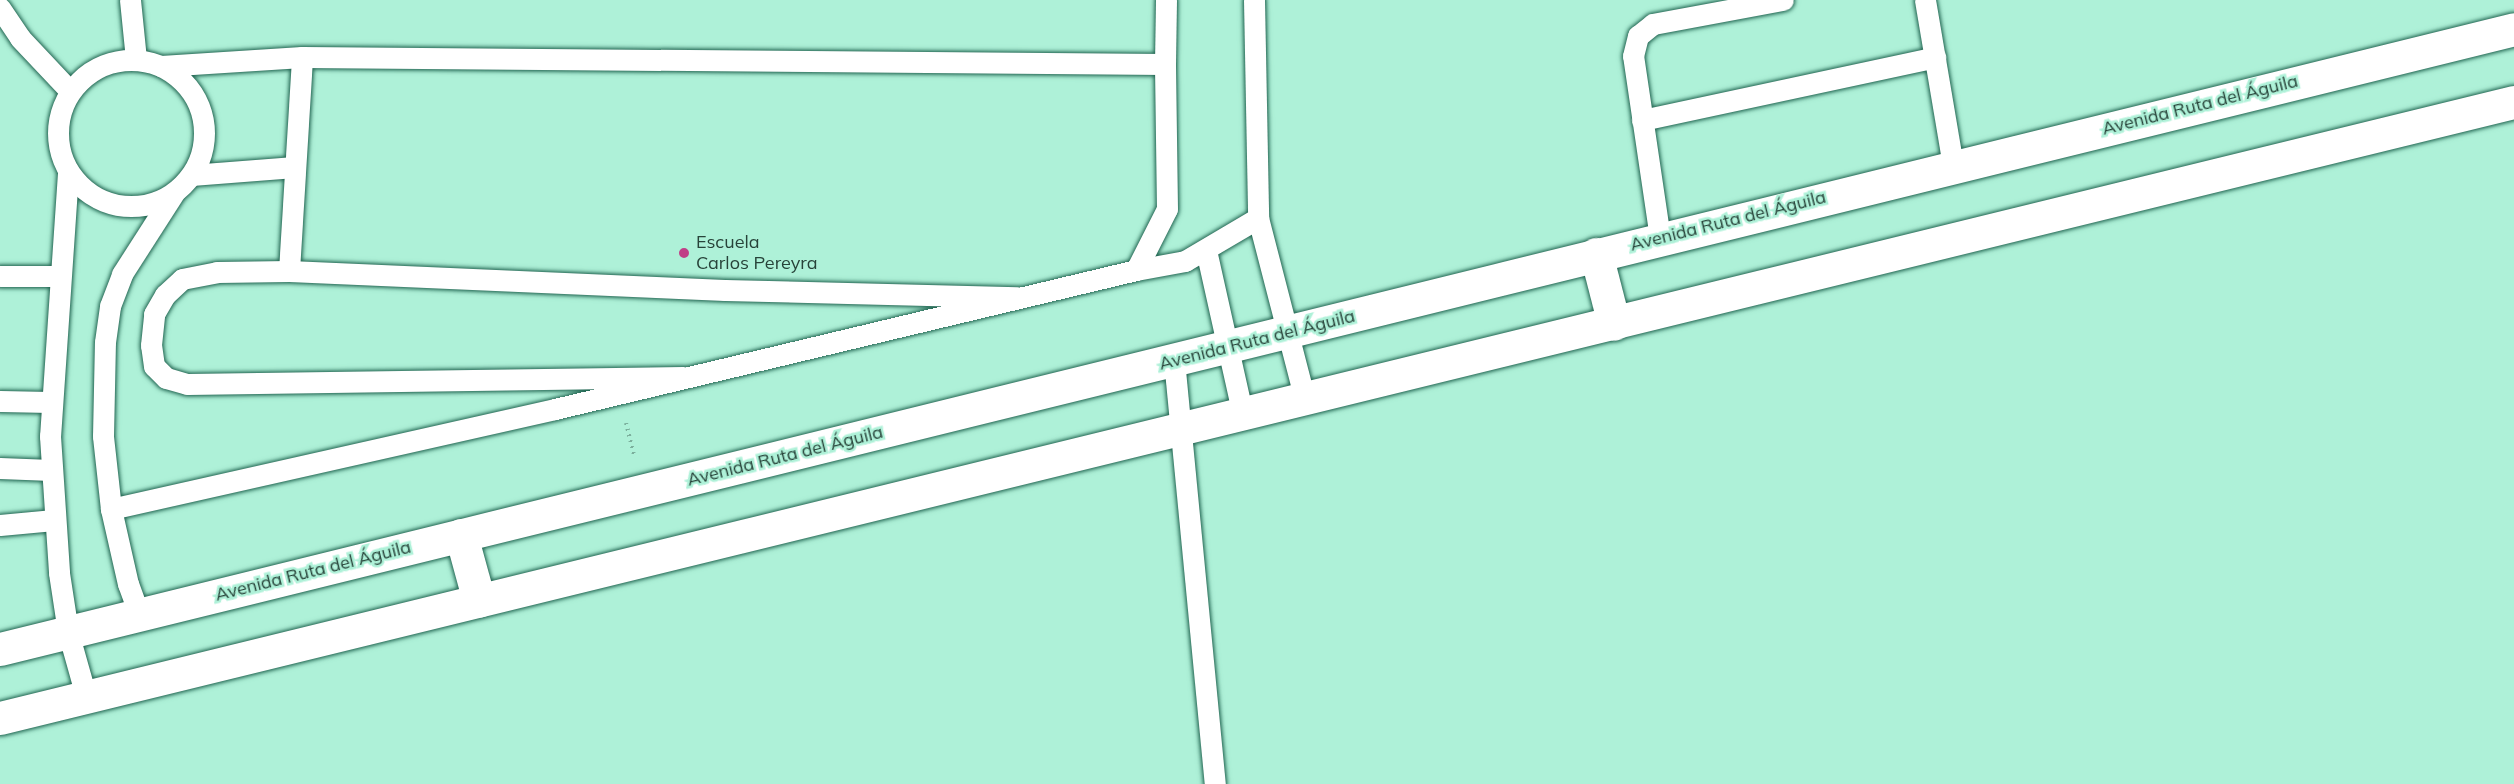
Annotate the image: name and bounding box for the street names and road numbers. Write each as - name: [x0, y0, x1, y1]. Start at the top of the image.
- street label: Avenida Ruta del Águila: [2100, 70, 2300, 140]
- street label: Avenida Ruta del Águila: [1628, 186, 1828, 256]
- street label: Avenida Ruta del Águila: [1157, 305, 1357, 375]
- street label: Avenida Ruta del Águila: [685, 421, 885, 491]
- street label: Avenida Ruta del Águila: [213, 536, 413, 606]

